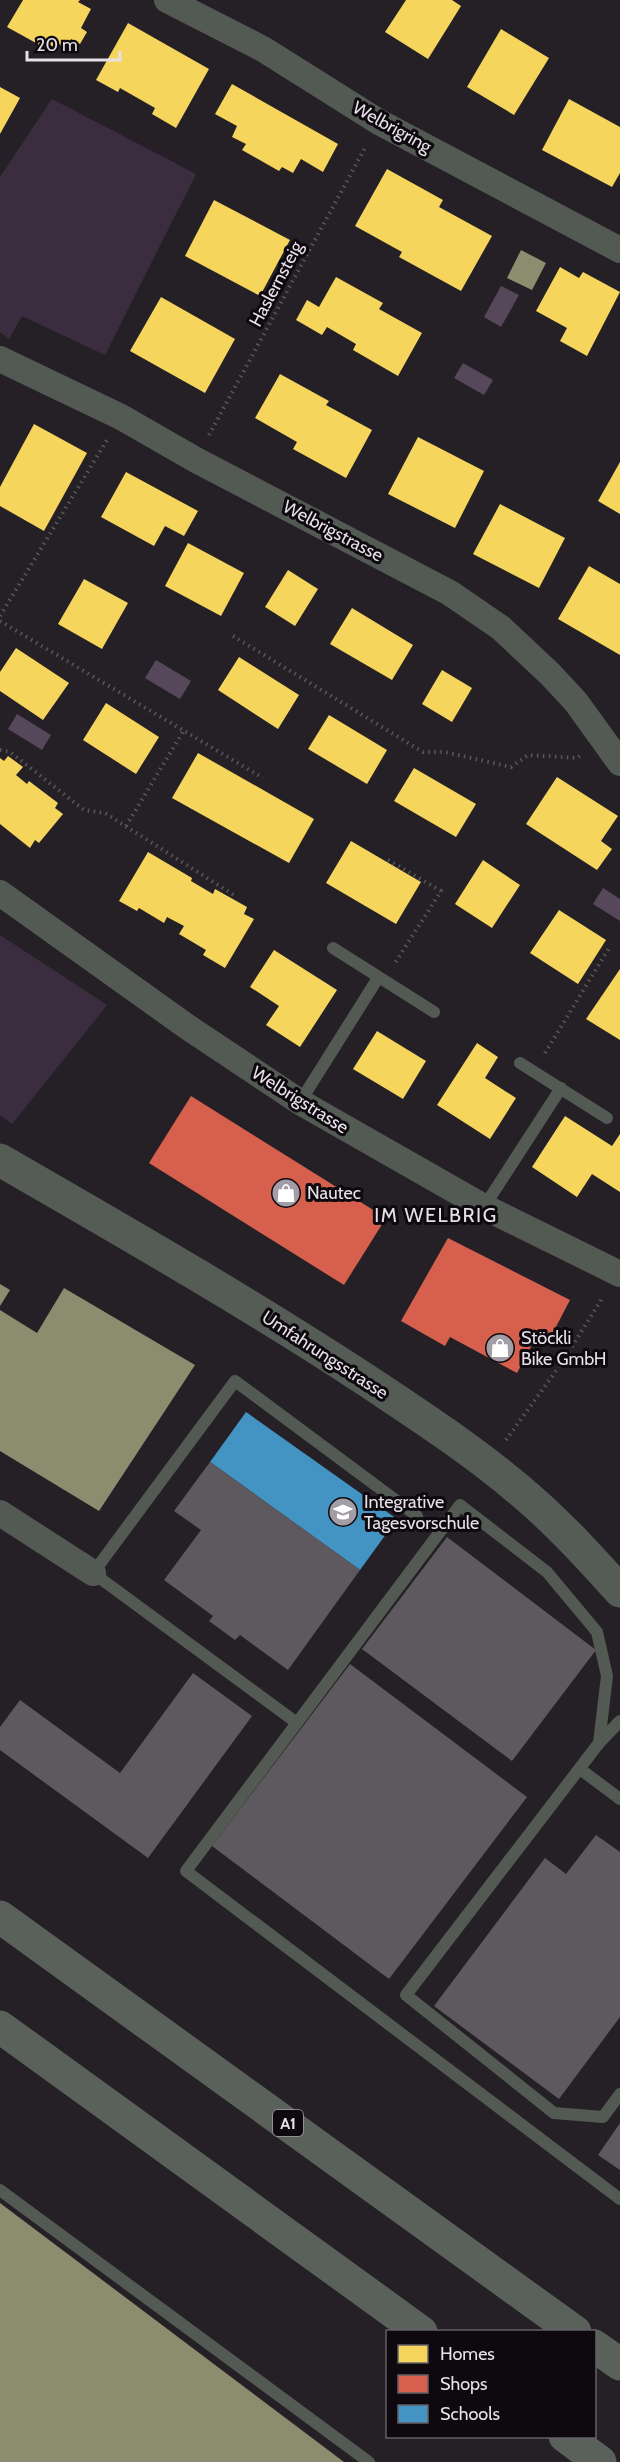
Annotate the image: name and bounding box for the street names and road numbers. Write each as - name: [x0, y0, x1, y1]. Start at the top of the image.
- street label: Welbrigring: [349, 96, 436, 158]
- street label: Haslernsteig: [244, 237, 308, 330]
- street label: Welbrigstrasse: [279, 495, 387, 567]
- street label: Welbrigstrasse: [247, 1062, 353, 1138]
- street label: Umfahrungsstrasse: [258, 1306, 392, 1404]
- road number: A1: [273, 2110, 303, 2136]

